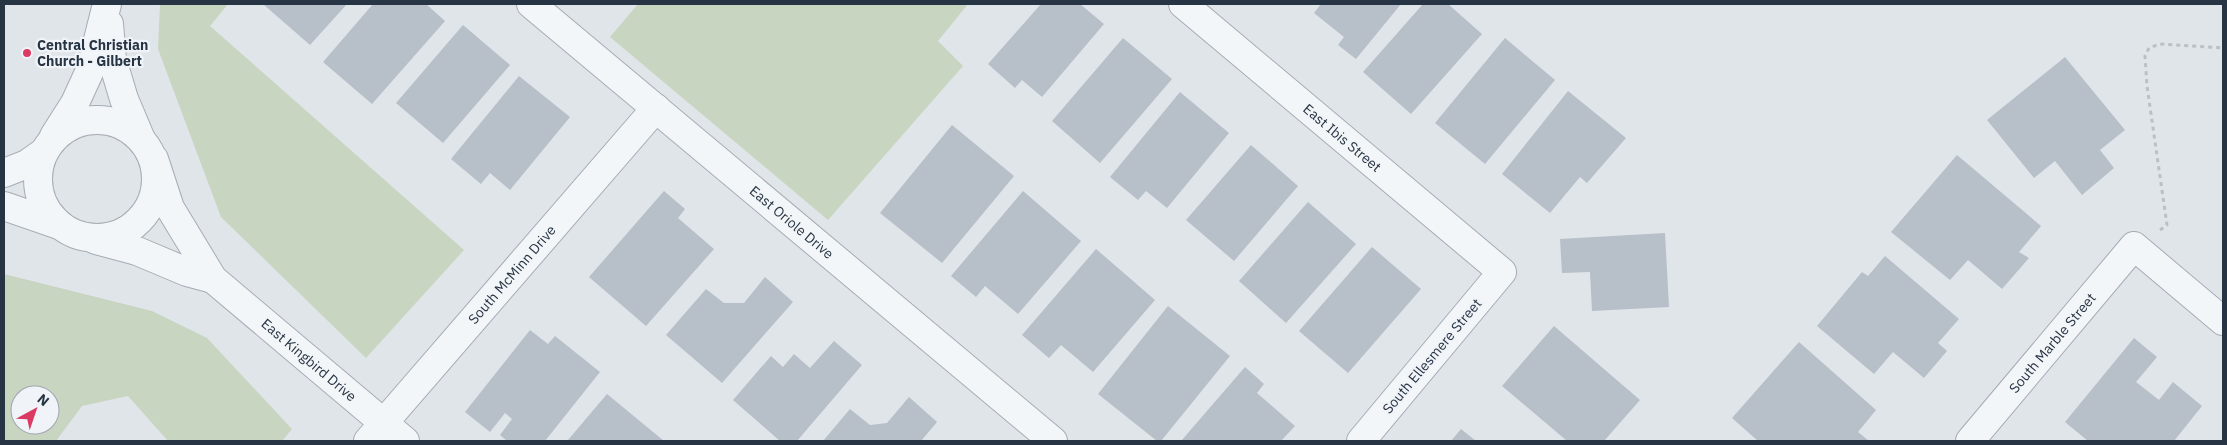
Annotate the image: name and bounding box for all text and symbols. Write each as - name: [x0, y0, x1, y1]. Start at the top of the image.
- place label: Central Christian Church - Gilbert: [37, 36, 148, 70]
- marker: Central Christian Church - Gilbert: [21, 47, 33, 59]
- street label: East Ibis Street: [1300, 100, 1385, 176]
- street label: East Oriole Drive: [746, 182, 838, 263]
- street label: South McMinn Drive: [464, 221, 560, 328]
- street label: South Marble Street: [2005, 289, 2100, 397]
- street label: South Ellesmere Street: [1379, 295, 1485, 417]
- street label: East Kingbird Drive: [258, 315, 360, 405]
- north arrow: [10, 385, 60, 435]
- text: N: [34, 390, 53, 410]

